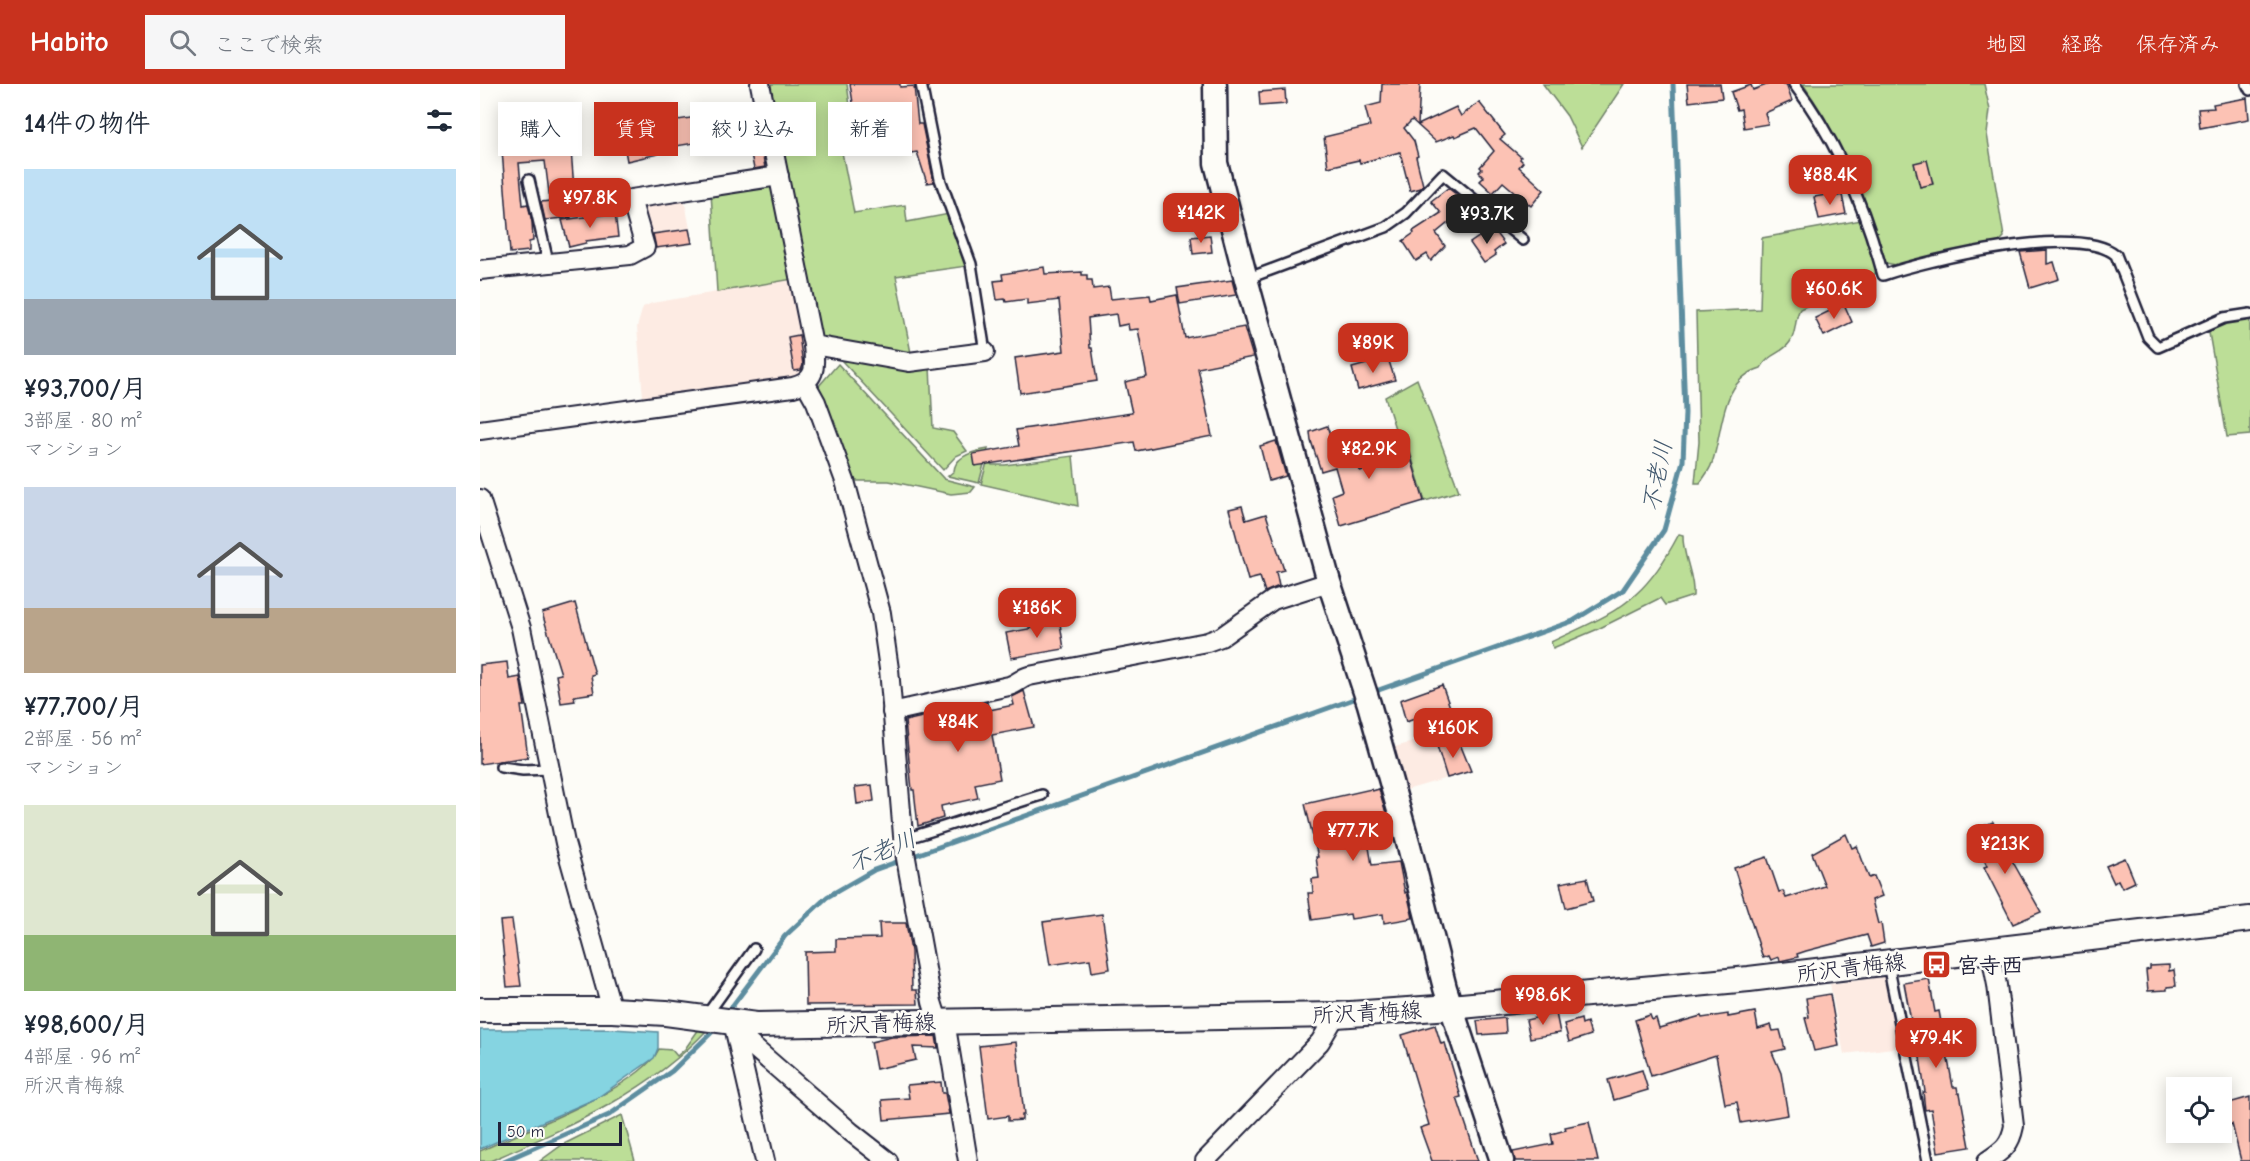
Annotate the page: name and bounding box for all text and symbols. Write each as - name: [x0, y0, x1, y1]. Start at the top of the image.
- search box: [145, 15, 565, 69]
- text: Habito: [30, 26, 109, 58]
- icon: search: [166, 26, 199, 59]
- text: ここで検索: [214, 32, 324, 58]
- text: 地図: [1986, 32, 2028, 56]
- text: 経路: [2061, 32, 2103, 56]
- text: 保存済み: [2136, 32, 2220, 56]
- chip: 購入: [498, 102, 582, 156]
- chip: 賃貸: [594, 102, 678, 156]
- chip: 絞り込み: [690, 102, 816, 156]
- chip: 新着: [828, 102, 912, 156]
- icon: filters: [423, 104, 456, 137]
- text: 14件の物件: [24, 109, 150, 139]
- pin: ¥88.4K: [1781, 155, 1879, 206]
- text: ¥88.4K: [1803, 163, 1857, 186]
- pin: ¥97.8K: [541, 178, 639, 229]
- text: ¥97.8K: [563, 186, 617, 209]
- pin: ¥142K: [1159, 193, 1243, 244]
- pin: ¥93.7K: [1438, 194, 1536, 245]
- text: ¥142K: [1177, 201, 1225, 224]
- text: ¥93.7K: [1460, 202, 1514, 225]
- icon: home: [186, 208, 294, 316]
- pin: ¥60.6K: [1785, 269, 1883, 320]
- text: ¥60.6K: [1805, 277, 1863, 300]
- pin: ¥89K: [1337, 323, 1409, 374]
- text: ¥89K: [1352, 331, 1394, 354]
- text: ¥93,700/月: [24, 374, 147, 404]
- text: 3部屋 · 80 m²: [24, 409, 142, 432]
- pin: ¥82.9K: [1320, 429, 1418, 480]
- text: ¥82.9K: [1341, 437, 1397, 460]
- text: マンション: [24, 438, 123, 461]
- water label: 不老川: [1636, 438, 1678, 514]
- icon: home: [186, 526, 294, 634]
- pin: ¥186K: [995, 588, 1079, 639]
- text: ¥186K: [1012, 596, 1062, 619]
- text: ¥77,700/月: [24, 692, 144, 722]
- pin: ¥84K: [922, 702, 994, 753]
- pin: ¥160K: [1411, 708, 1495, 759]
- text: ¥84K: [938, 710, 978, 733]
- text: ¥160K: [1428, 716, 1478, 739]
- text: 2部屋 · 56 m²: [24, 727, 141, 750]
- text: マンション: [24, 756, 123, 779]
- pin: ¥77.7K: [1304, 811, 1402, 862]
- text: ¥77.7K: [1327, 819, 1379, 842]
- water label: 不老川: [843, 824, 921, 878]
- pin: ¥213K: [1963, 824, 2047, 875]
- text: ¥213K: [1981, 832, 2029, 855]
- icon: home: [186, 844, 294, 952]
- street label: 所沢青梅線: [1795, 948, 1907, 988]
- bus stop icon: 宮寺西: [1920, 949, 1952, 981]
- place label: 宮寺西: [1957, 953, 2023, 979]
- pin: ¥98.6K: [1494, 975, 1592, 1026]
- text: ¥98.6K: [1515, 983, 1571, 1006]
- street label: 所沢青梅線: [1311, 997, 1423, 1029]
- street label: 所沢青梅線: [826, 1009, 936, 1039]
- text: ¥98,600/月: [24, 1010, 149, 1040]
- pin: ¥79.4K: [1887, 1018, 1985, 1069]
- text: ¥79.4K: [1909, 1026, 1963, 1049]
- text: 4部屋 · 96 m²: [24, 1045, 140, 1068]
- text: 所沢青梅線: [24, 1074, 124, 1097]
- map controls: [2166, 1077, 2232, 1143]
- button: locate: [2166, 1077, 2232, 1143]
- scale bar: [498, 1119, 622, 1146]
- text: 50 m: [507, 1123, 544, 1141]

